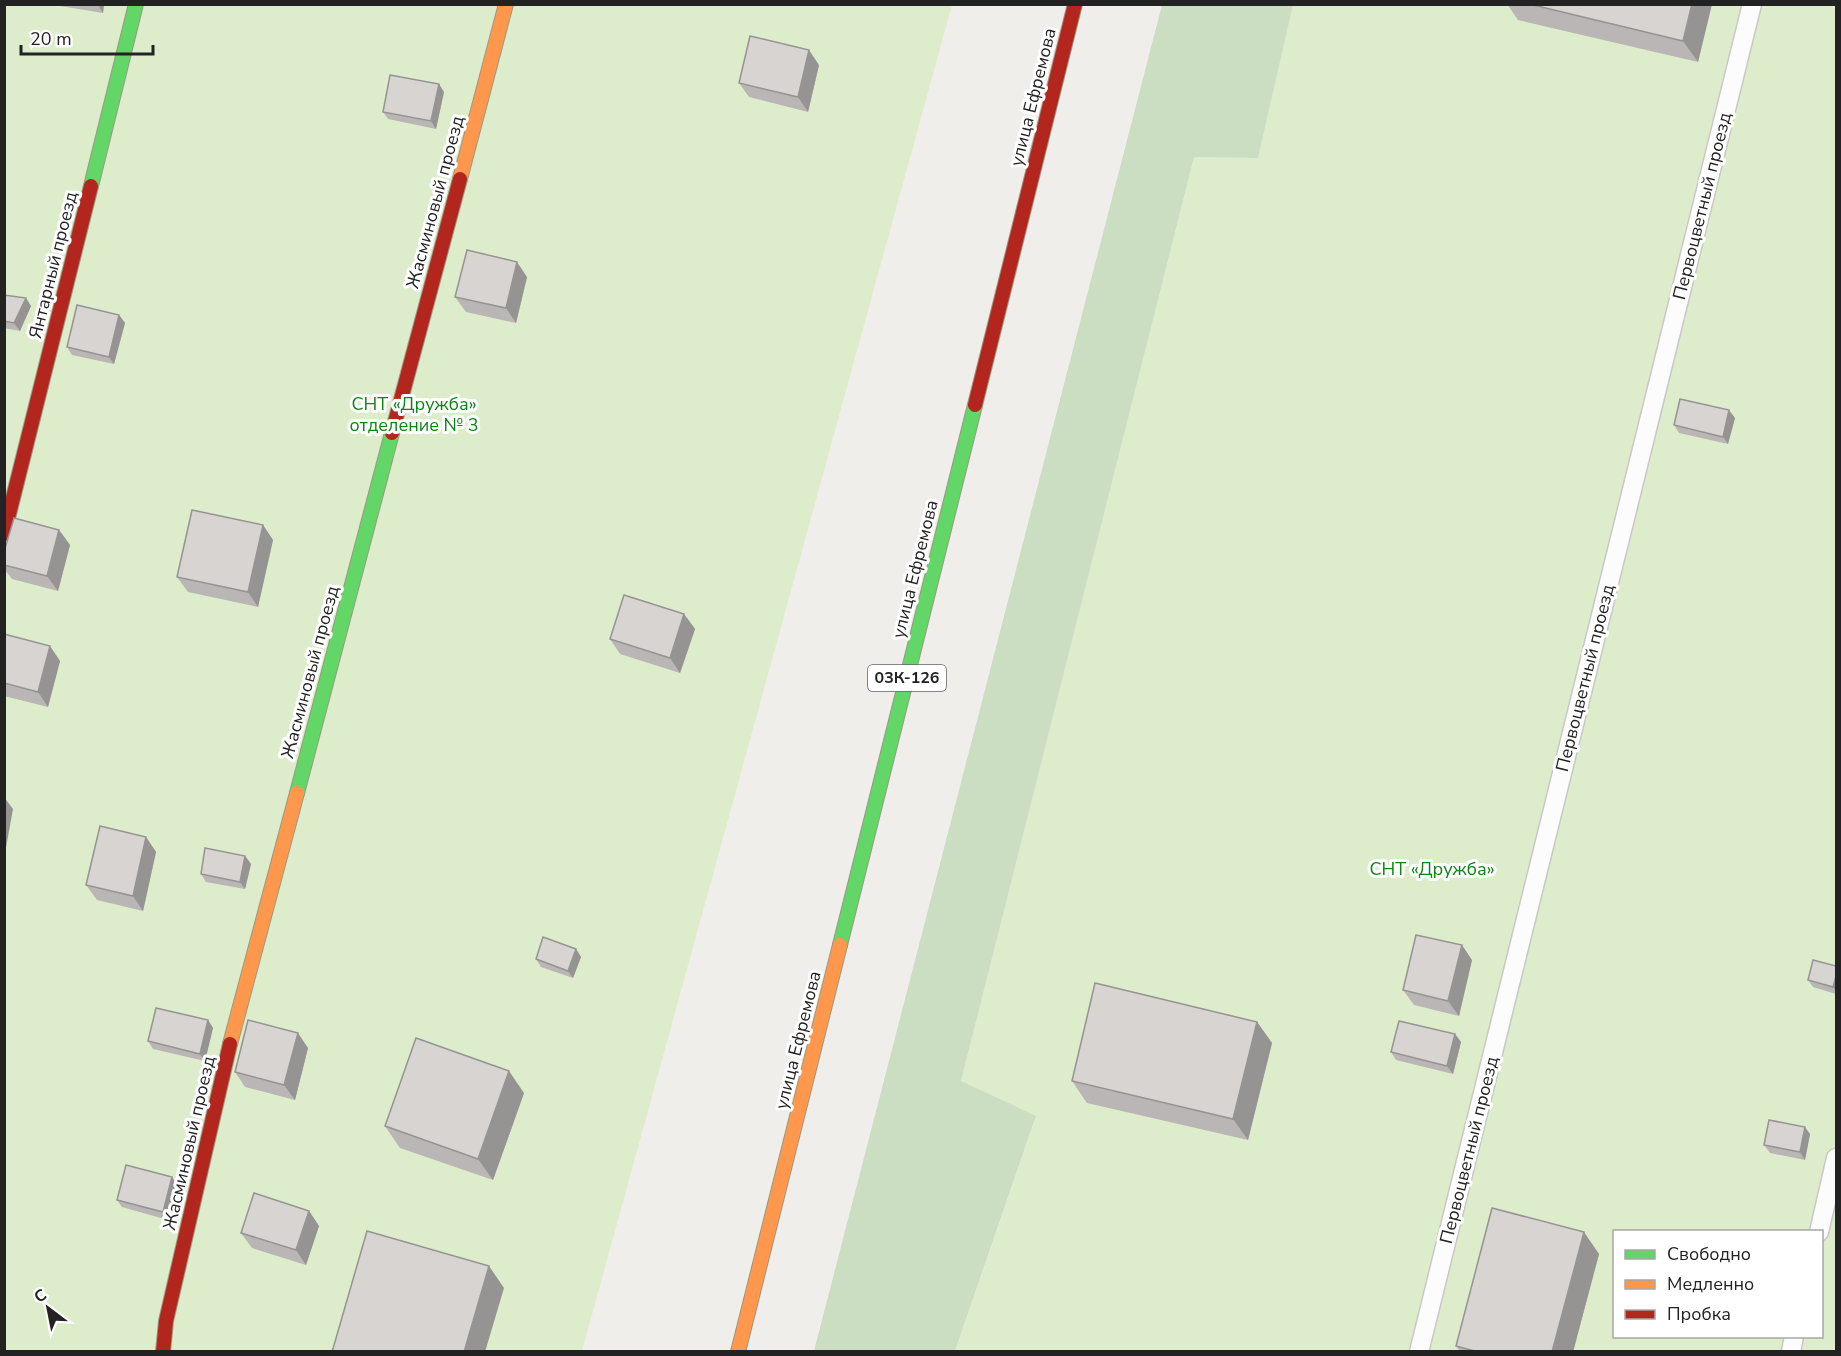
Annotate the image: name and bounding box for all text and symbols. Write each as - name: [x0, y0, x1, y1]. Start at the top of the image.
- scale bar: [21, 18, 153, 56]
- street label: улица Ефремова: [1004, 25, 1062, 169]
- text: 20 m: [30, 27, 72, 51]
- street label: Первоцветный проезд: [1667, 110, 1737, 302]
- street label: Жасминовый проезд: [400, 113, 470, 291]
- street label: Янтарный проезд: [23, 189, 83, 341]
- park label: СНТ «Дружба» отделение № 3: [350, 392, 478, 437]
- street label: улица Ефремова: [886, 497, 944, 641]
- street label: Первоцветный проезд: [1550, 582, 1620, 774]
- street label: Жасминовый проезд: [275, 583, 345, 761]
- road number: 03К-126: [868, 665, 946, 691]
- park label: СНТ «Дружба»: [1369, 857, 1495, 881]
- street label: улица Ефремова: [769, 968, 827, 1112]
- street label: Жасминовый проезд: [157, 1053, 221, 1232]
- street label: Первоцветный проезд: [1434, 1054, 1504, 1246]
- legend: [1613, 1230, 1823, 1338]
- text: Свободно: [1667, 1242, 1751, 1266]
- text: Медленно: [1667, 1272, 1754, 1296]
- north arrow: [18, 1278, 78, 1338]
- text: С: [30, 1284, 51, 1308]
- text: Пробка: [1667, 1302, 1731, 1326]

